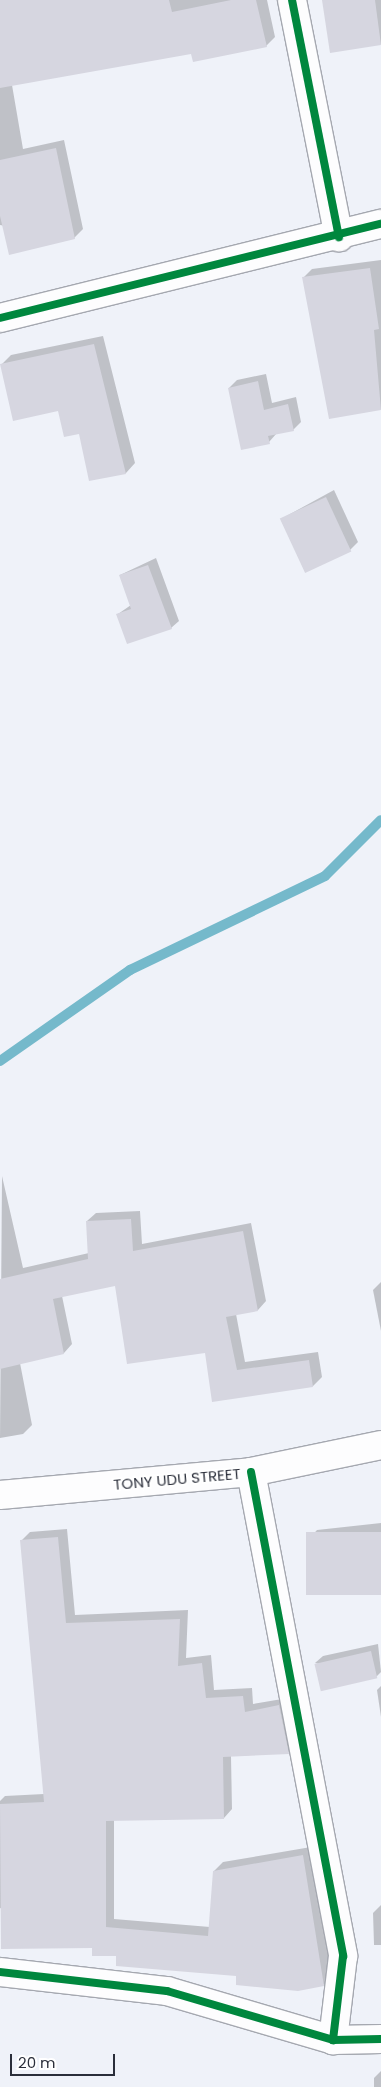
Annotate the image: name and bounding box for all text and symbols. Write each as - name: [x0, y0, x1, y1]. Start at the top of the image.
- street label: TONY UDU STREET: [113, 1464, 241, 1494]
- scale bar: [12, 2044, 118, 2076]
- text: 20 m: [18, 2052, 56, 2073]

